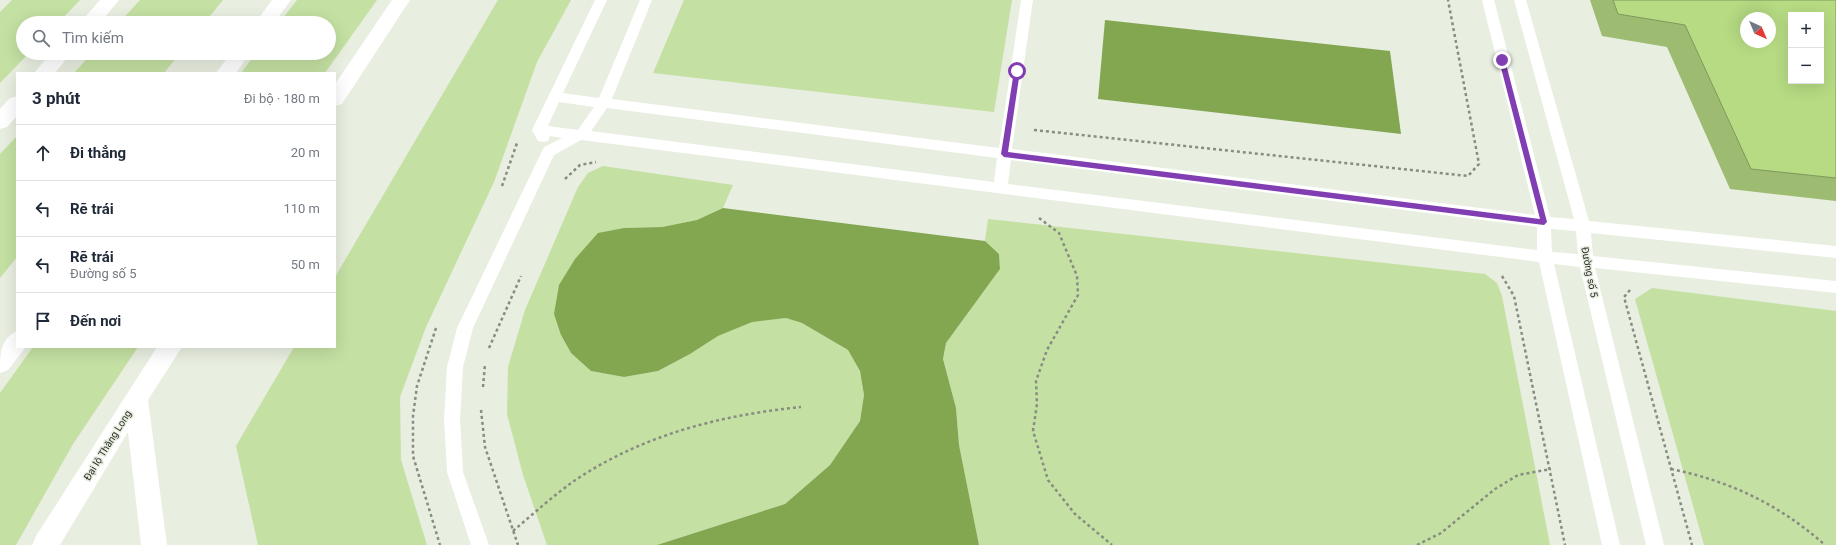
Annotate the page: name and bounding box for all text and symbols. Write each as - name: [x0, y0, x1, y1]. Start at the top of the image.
- north arrow: [1740, 12, 1776, 48]
- map controls: [1788, 12, 1824, 84]
- button: +: [1788, 12, 1824, 48]
- search box: [16, 16, 336, 60]
- icon: search: [30, 27, 52, 49]
- text: Tìm kiếm: [62, 29, 124, 47]
- button: −: [1788, 48, 1824, 84]
- route end: [1493, 51, 1511, 69]
- route start: [1008, 62, 1026, 80]
- text: 3 phút: [32, 88, 80, 108]
- text: Đi bộ · 180 m: [244, 91, 320, 106]
- icon: ahead: [32, 142, 54, 164]
- text: Đi thẳng: [70, 144, 126, 162]
- text: 20 m: [291, 145, 320, 160]
- icon: left: [32, 198, 54, 220]
- text: Rẽ trái: [70, 200, 114, 218]
- text: 110 m: [283, 201, 320, 216]
- street label: Đường số 5: [1579, 246, 1601, 299]
- text: Rẽ trái: [70, 248, 114, 266]
- icon: left: [32, 254, 54, 276]
- text: 50 m: [291, 257, 320, 272]
- text: Đường số 5: [70, 266, 137, 281]
- icon: arrive: [32, 310, 54, 332]
- text: Đến nơi: [70, 312, 121, 330]
- street label: Đại lộ Thăng Long: [81, 408, 134, 483]

